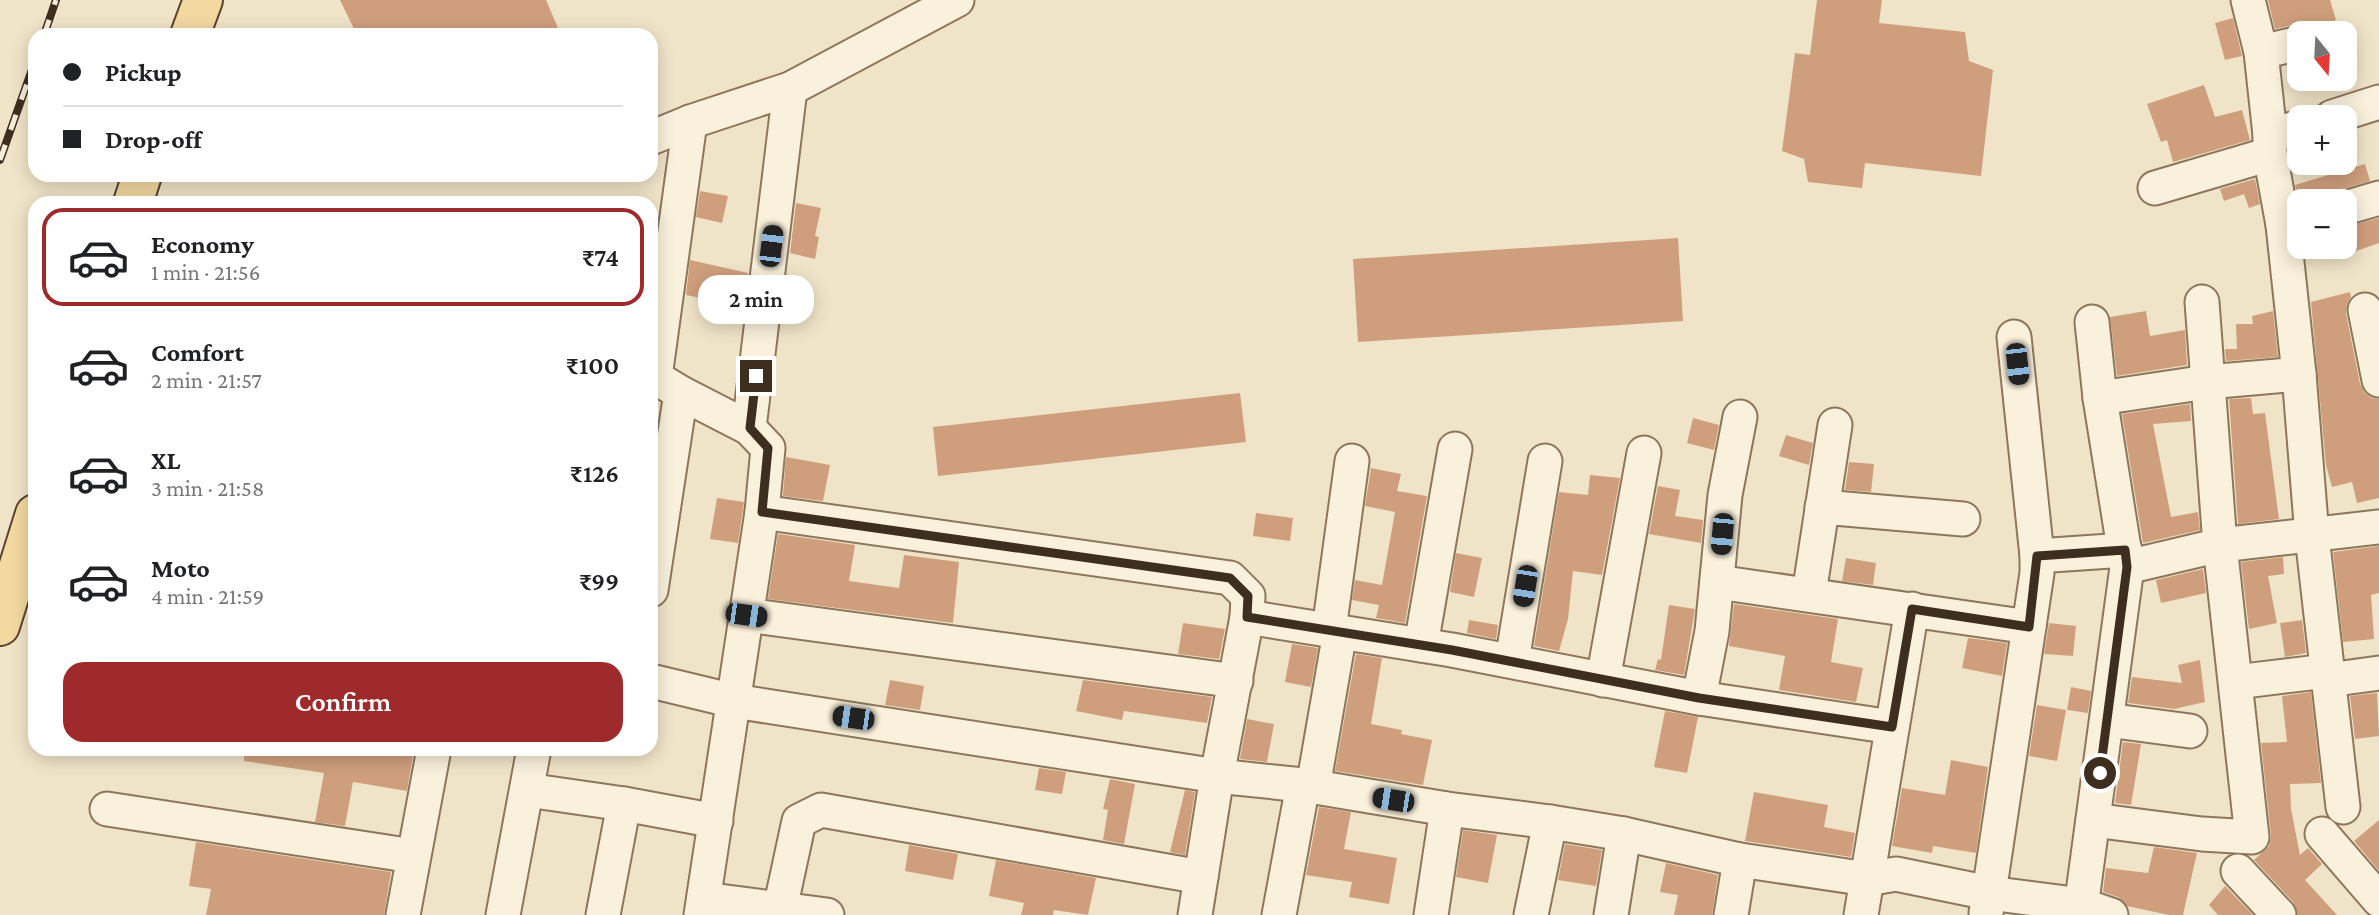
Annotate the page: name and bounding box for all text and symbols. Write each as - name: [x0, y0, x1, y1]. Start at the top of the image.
- north arrow: [2287, 21, 2357, 91]
- map controls: [2287, 21, 2357, 259]
- text: Pickup: [105, 58, 182, 87]
- button: +: [2287, 105, 2357, 175]
- text: Drop-off: [105, 125, 202, 154]
- button: −: [2287, 189, 2357, 259]
- car: [759, 224, 784, 268]
- icon: car: [67, 226, 130, 289]
- text: Economy: [151, 230, 254, 259]
- text: ₹74: [582, 243, 619, 272]
- text: 1 min · 21:56: [151, 259, 260, 285]
- callout: 2 min: [698, 274, 814, 324]
- text: 2 min: [729, 286, 783, 312]
- icon: car: [67, 334, 130, 397]
- text: Comfort: [151, 338, 244, 367]
- car: [2005, 342, 2030, 386]
- text: ₹100: [566, 351, 619, 380]
- route end: [740, 360, 772, 392]
- text: 2 min · 21:57: [151, 367, 262, 393]
- icon: car: [67, 442, 130, 505]
- text: XL: [151, 446, 180, 475]
- text: ₹126: [570, 459, 619, 488]
- text: 3 min · 21:58: [151, 475, 264, 501]
- car: [1710, 512, 1735, 556]
- icon: car: [67, 550, 130, 613]
- text: Moto: [151, 554, 210, 583]
- car: [1512, 564, 1539, 608]
- text: ₹99: [579, 567, 619, 596]
- text: 4 min · 21:59: [151, 583, 264, 609]
- car: [724, 602, 769, 628]
- button: Confirm: [63, 662, 623, 742]
- car: [831, 705, 876, 731]
- route start: [2084, 757, 2116, 789]
- car: [1371, 786, 1416, 814]

